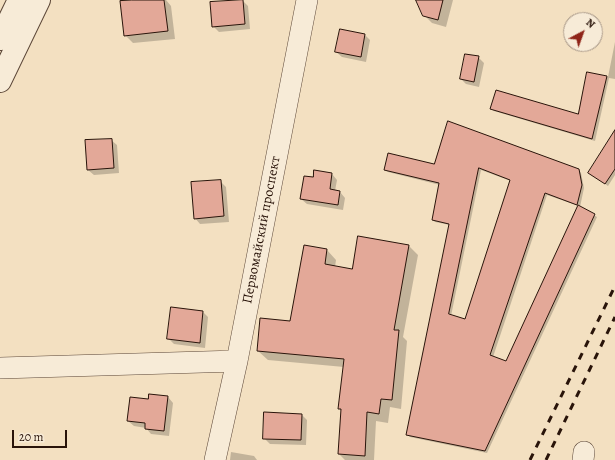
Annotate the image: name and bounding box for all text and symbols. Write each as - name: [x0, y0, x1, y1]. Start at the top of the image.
- north arrow: [563, 12, 603, 52]
- text: N: [583, 15, 598, 32]
- street label: Первомайский проспект: [239, 155, 285, 305]
- scale bar: [14, 422, 69, 448]
- text: 20 m: [19, 429, 43, 445]

